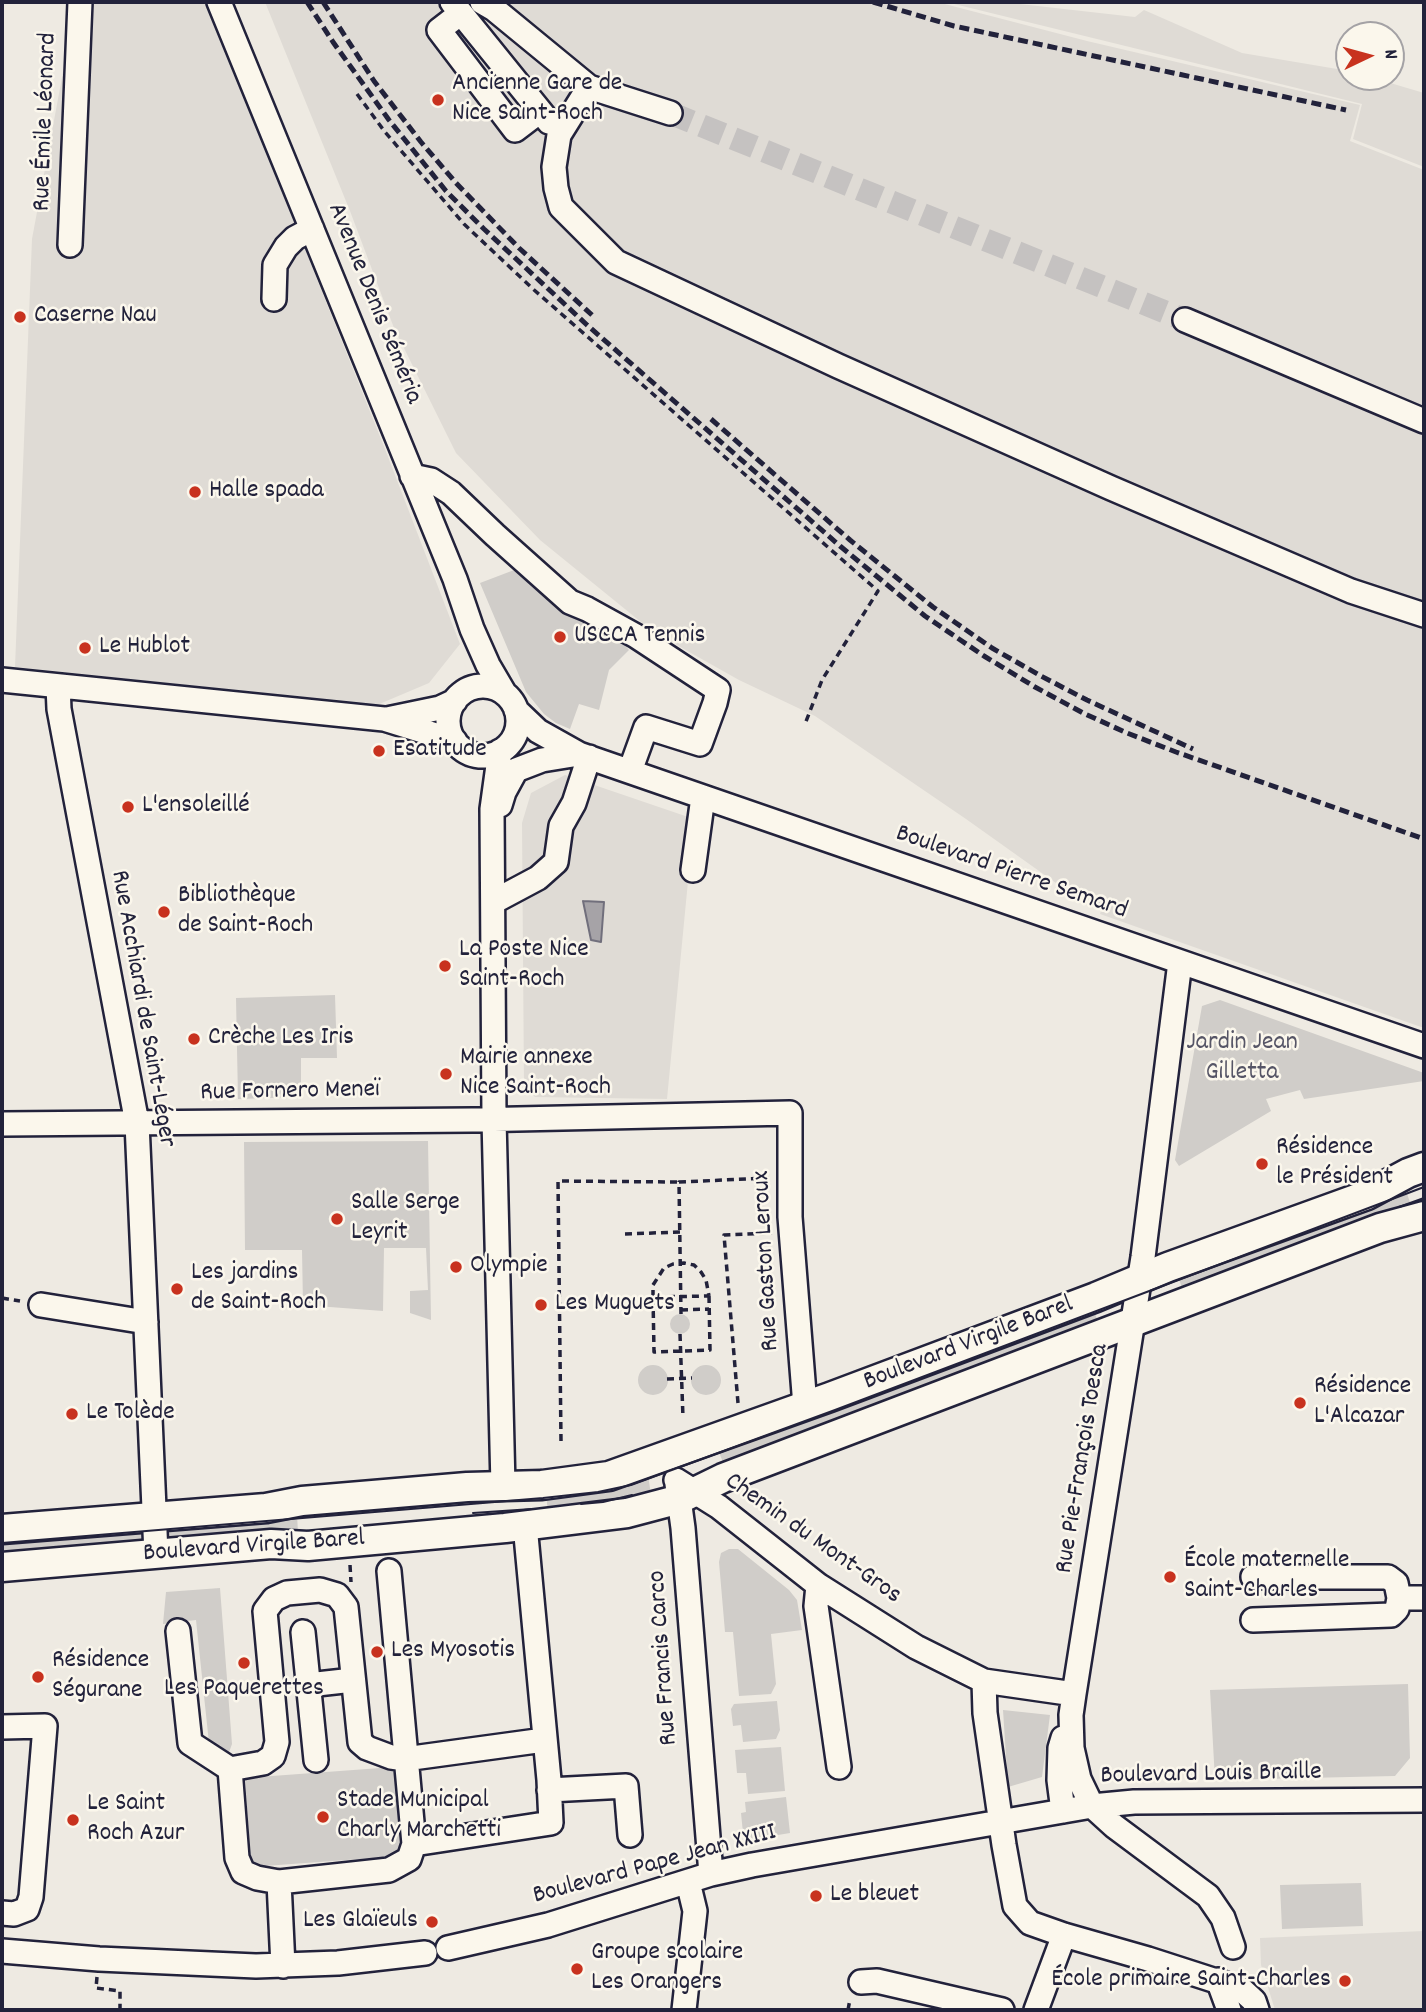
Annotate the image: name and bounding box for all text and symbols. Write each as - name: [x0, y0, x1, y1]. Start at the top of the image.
- north arrow: [1335, 21, 1405, 91]
- street label: Rue Émile Léonard: [28, 32, 66, 212]
- text: N: [1376, 48, 1403, 60]
- place label: Ancienne Gare de Nice Saint-Roch: [452, 69, 622, 130]
- marker: Ancienne Gare de Nice Saint-Roch: [430, 92, 446, 108]
- street label: Avenue Denis Séméria: [318, 199, 428, 409]
- place label: Caserne Nau: [34, 301, 157, 333]
- marker: Caserne Nau: [12, 309, 28, 325]
- place label: Halle spada: [209, 476, 324, 508]
- marker: Halle spada: [187, 484, 203, 500]
- place label: USCCA Tennis: [574, 621, 705, 653]
- marker: USCCA Tennis: [552, 629, 568, 645]
- place label: Le Hublot: [99, 632, 190, 664]
- marker: Le Hublot: [77, 640, 93, 656]
- place label: Esatitude: [393, 735, 487, 767]
- marker: Esatitude: [371, 743, 387, 759]
- place label: L'ensoleillé: [142, 791, 250, 823]
- marker: L'ensoleillé: [120, 799, 136, 815]
- street label: Boulevard Pierre Semard: [891, 820, 1131, 928]
- street label: Rue Acchiardi de Saint-Léger: [101, 868, 181, 1150]
- place label: Bibliothèque de Saint-Roch: [178, 881, 313, 942]
- marker: Bibliothèque de Saint-Roch: [156, 904, 172, 920]
- place label: La Poste Nice Saint-Roch: [459, 935, 589, 996]
- marker: La Poste Nice Saint-Roch: [437, 958, 453, 974]
- place label: Crèche Les Iris: [208, 1023, 354, 1055]
- park label: Jardin Jean Gilletta: [1186, 1028, 1298, 1090]
- marker: Crèche Les Iris: [186, 1031, 202, 1047]
- place label: Mairie annexe Nice Saint-Roch: [460, 1043, 611, 1104]
- marker: Mairie annexe Nice Saint-Roch: [438, 1066, 454, 1082]
- street label: Rue Fornero Meneï: [200, 1076, 380, 1110]
- place label: Résidence le Président: [1276, 1133, 1393, 1194]
- marker: Résidence le Président: [1254, 1156, 1270, 1172]
- street label: Rue Gaston Leroux: [748, 1170, 788, 1352]
- place label: Salle Serge Leyrit: [351, 1188, 460, 1250]
- marker: Salle Serge Leyrit: [329, 1211, 345, 1227]
- place label: Olympie: [470, 1251, 548, 1283]
- place label: Les jardins de Saint-Roch: [191, 1258, 326, 1320]
- marker: Olympie: [448, 1259, 464, 1275]
- marker: Les jardins de Saint-Roch: [169, 1281, 185, 1297]
- place label: Les Muguets: [555, 1289, 675, 1321]
- street label: Boulevard Virgile Barel: [860, 1291, 1078, 1399]
- marker: Les Muguets: [533, 1297, 549, 1313]
- street label: Rue Pie-François Toesca: [1050, 1342, 1118, 1576]
- place label: Résidence L'Alcazar: [1314, 1372, 1411, 1434]
- marker: Résidence L'Alcazar: [1292, 1395, 1308, 1411]
- place label: Le Tolède: [86, 1398, 175, 1430]
- marker: Le Tolède: [64, 1406, 80, 1422]
- street label: Chemin du Mont-Gros: [718, 1467, 906, 1613]
- street label: Boulevard Virgile Barel: [142, 1525, 366, 1571]
- place label: École maternelle Saint-Charles: [1184, 1546, 1349, 1608]
- street label: Rue Francis Carco: [643, 1569, 687, 1747]
- marker: École maternelle Saint-Charles: [1162, 1569, 1178, 1585]
- place label: Les Myosotis: [391, 1636, 515, 1668]
- marker: Les Myosotis: [369, 1644, 385, 1660]
- place label: Résidence Ségurane: [52, 1646, 149, 1708]
- marker: Les Paquerettes: [236, 1655, 252, 1671]
- marker: Résidence Ségurane: [30, 1669, 46, 1685]
- place label: Les Paquerettes: [164, 1674, 324, 1706]
- street label: Boulevard Louis Braille: [1100, 1758, 1322, 1794]
- place label: Stade Municipal Charly Marchetti: [337, 1786, 501, 1848]
- place label: Le Saint Roch Azur: [87, 1789, 184, 1850]
- marker: Stade Municipal Charly Marchetti: [315, 1809, 331, 1825]
- marker: Le Saint Roch Azur: [65, 1812, 81, 1828]
- street label: Boulevard Pape Jean XXIII: [530, 1819, 780, 1913]
- place label: Le bleuet: [830, 1880, 919, 1912]
- marker: Le bleuet: [808, 1888, 824, 1904]
- place label: Les Glaïeuls: [303, 1906, 418, 1938]
- marker: Les Glaïeuls: [424, 1914, 440, 1930]
- place label: Groupe scolaire Les Orangers: [591, 1938, 743, 2000]
- marker: Groupe scolaire Les Orangers: [569, 1961, 585, 1977]
- place label: École primaire Saint-Charles: [1051, 1965, 1331, 1997]
- marker: École primaire Saint-Charles: [1337, 1973, 1353, 1989]

